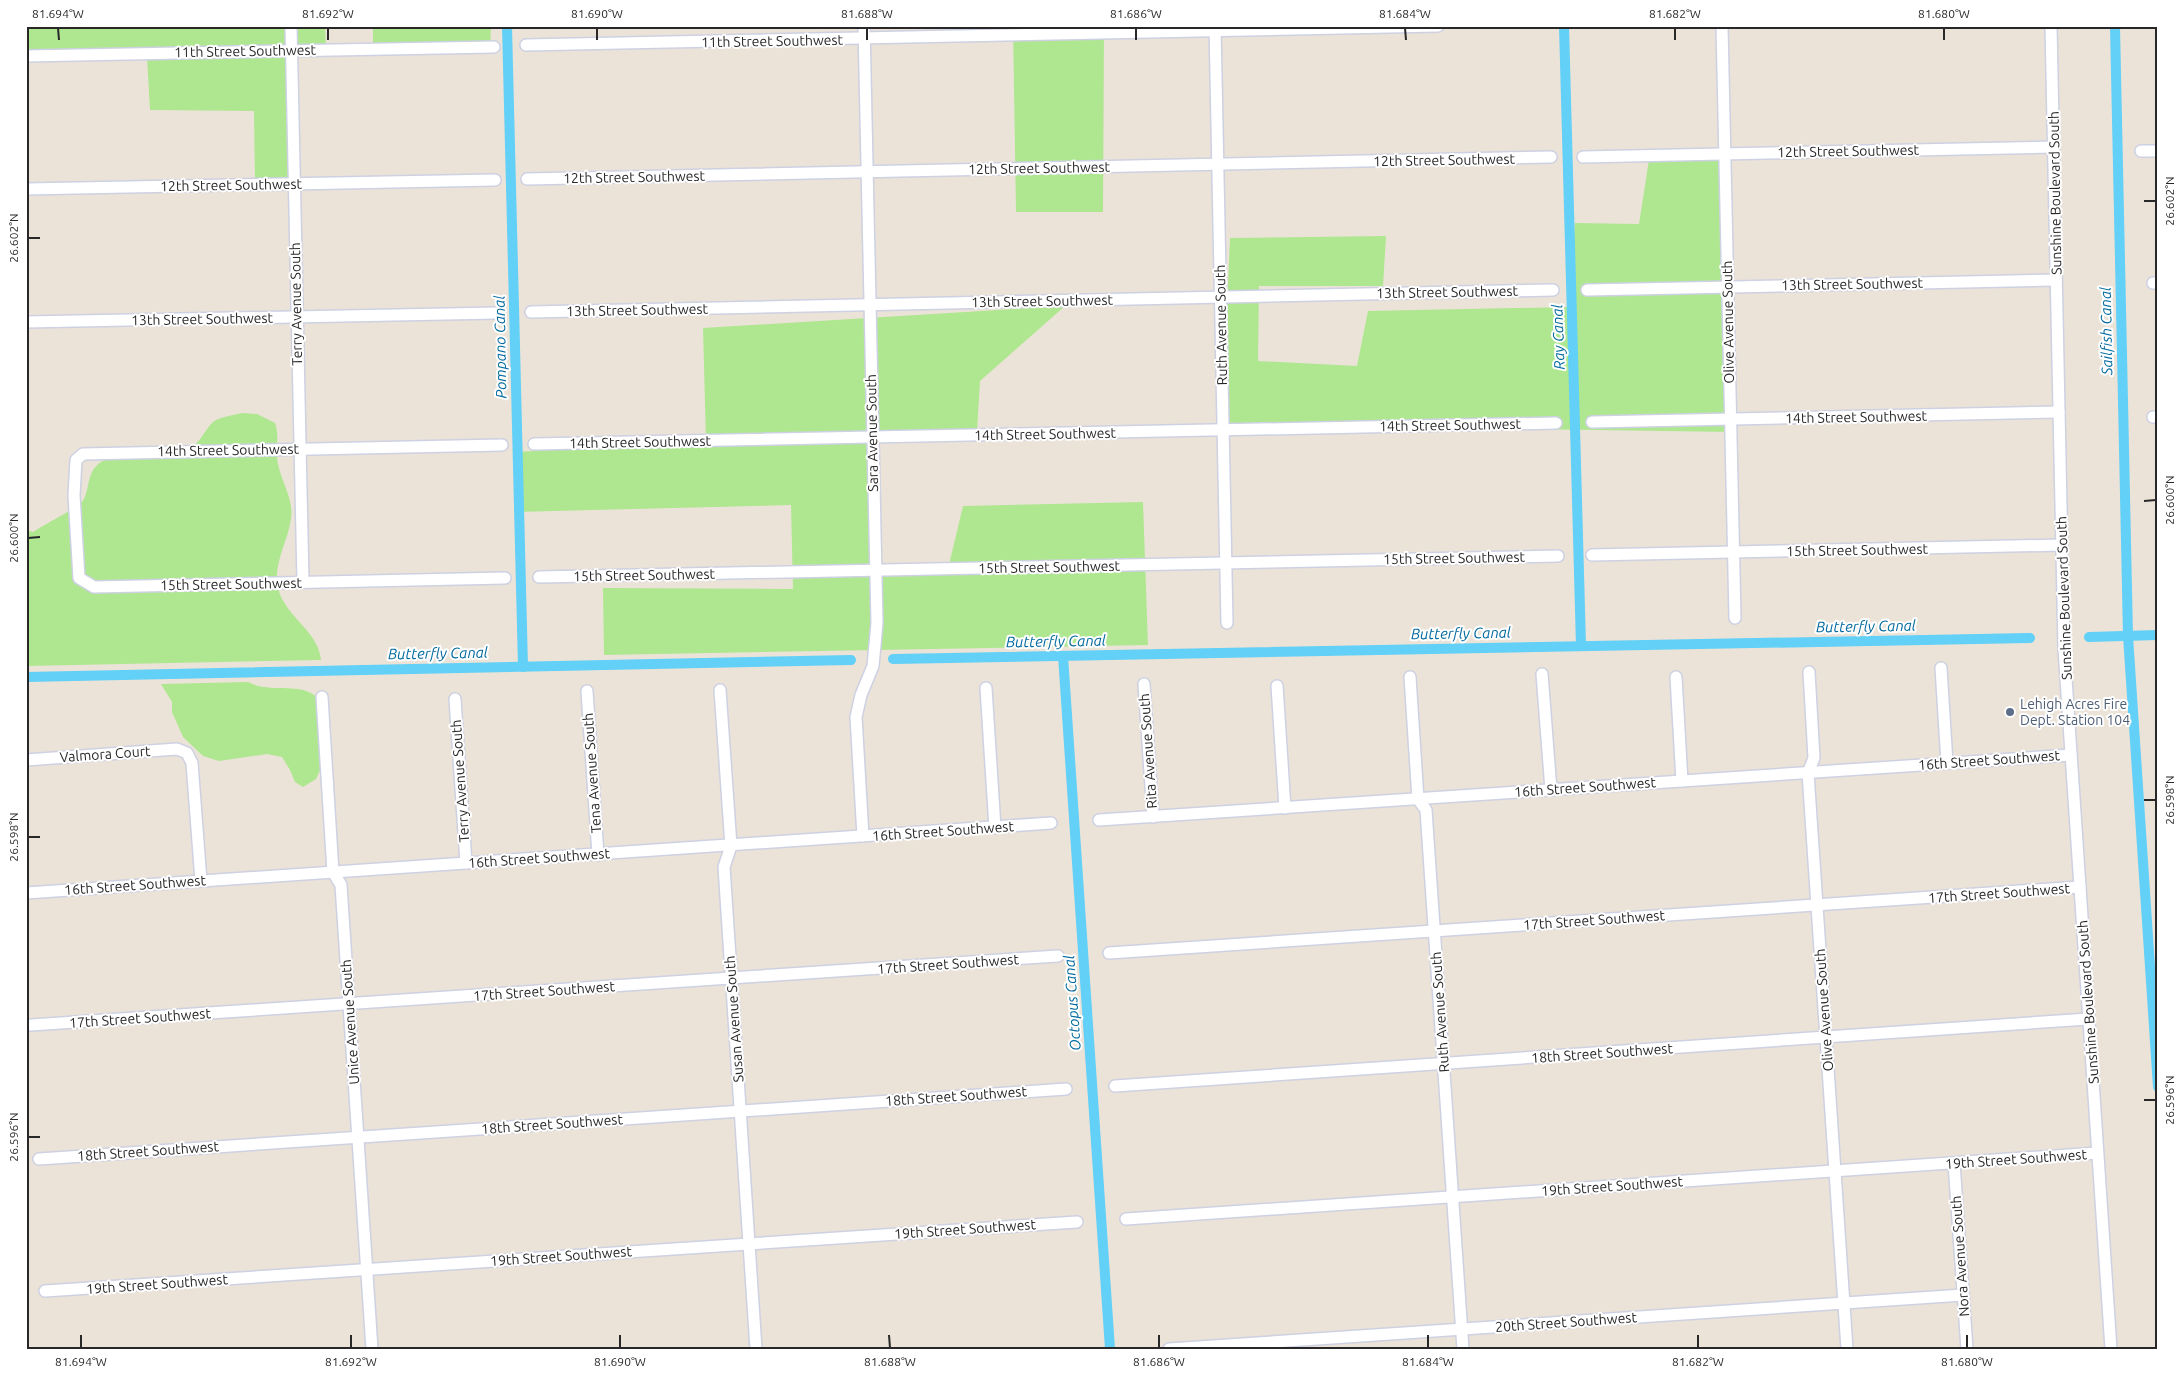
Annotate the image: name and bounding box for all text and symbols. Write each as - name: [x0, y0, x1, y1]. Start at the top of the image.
- text: 81.694°W: [32, 7, 84, 20]
- text: 81.692°W: [302, 7, 354, 20]
- text: 81.690°W: [571, 7, 623, 20]
- text: 81.688°W: [841, 7, 893, 20]
- text: 81.686°W: [1110, 7, 1162, 20]
- text: 81.684°W: [1379, 7, 1431, 20]
- text: 81.682°W: [1649, 7, 1701, 20]
- text: 81.680°W: [1918, 7, 1970, 20]
- street label: 11th Street Southwest: [701, 32, 844, 50]
- street label: 11th Street Southwest: [174, 42, 317, 60]
- street label: Sunshine Boulevard South: [2046, 111, 2064, 275]
- street label: 12th Street Southwest: [1777, 142, 1920, 160]
- street label: 12th Street Southwest: [1373, 151, 1516, 169]
- street label: 12th Street Southwest: [968, 159, 1111, 177]
- street label: 12th Street Southwest: [563, 168, 706, 186]
- street label: 12th Street Southwest: [160, 176, 303, 194]
- text: 26.602°N: [2163, 176, 2176, 226]
- text: 26.602°N: [7, 213, 20, 263]
- street label: Terry Avenue South: [287, 242, 305, 366]
- street label: Olive Avenue South: [1719, 260, 1737, 384]
- street label: Ruth Avenue South: [1212, 264, 1230, 386]
- street label: 13th Street Southwest: [1781, 275, 1924, 293]
- street label: 13th Street Southwest: [1376, 283, 1519, 301]
- water label: Sailfish Canal: [2097, 286, 2115, 376]
- street label: 13th Street Southwest: [971, 292, 1114, 310]
- water label: Pompano Canal: [491, 294, 509, 399]
- street label: 13th Street Southwest: [566, 301, 709, 319]
- water label: Ray Canal: [1548, 303, 1568, 370]
- street label: 13th Street Southwest: [131, 310, 274, 328]
- street label: Sara Avenue South: [863, 374, 881, 492]
- street label: 14th Street Southwest: [1785, 408, 1928, 426]
- street label: 14th Street Southwest: [1379, 416, 1522, 434]
- street label: 14th Street Southwest: [974, 425, 1117, 443]
- street label: 14th Street Southwest: [569, 433, 712, 451]
- street label: 14th Street Southwest: [157, 441, 300, 459]
- text: 26.600°N: [2163, 475, 2176, 525]
- text: 26.600°N: [7, 513, 20, 563]
- street label: Sunshine Boulevard South: [2053, 516, 2075, 680]
- street label: 15th Street Southwest: [1786, 541, 1929, 559]
- street label: 15th Street Southwest: [1383, 549, 1526, 567]
- street label: 15th Street Southwest: [978, 558, 1121, 576]
- street label: 15th Street Southwest: [573, 566, 716, 584]
- street label: 15th Street Southwest: [160, 575, 303, 593]
- water label: Butterfly Canal: [1816, 617, 1917, 635]
- water label: Butterfly Canal: [1411, 624, 1512, 642]
- water label: Butterfly Canal: [1006, 632, 1107, 650]
- water label: Butterfly Canal: [388, 644, 489, 662]
- street label: Rita Avenue South: [1136, 693, 1160, 809]
- place label: Lehigh Acres Fire Dept. Station 104: [2020, 696, 2130, 728]
- marker: Lehigh Acres Fire Dept. Station 104: [2004, 706, 2016, 718]
- street label: Tena Avenue South: [580, 712, 604, 834]
- street label: Terry Avenue South: [448, 719, 472, 843]
- street label: Valmora Court: [59, 743, 151, 765]
- street label: 16th Street Southwest: [1918, 747, 2061, 773]
- street label: 16th Street Southwest: [1514, 774, 1657, 800]
- text: 26.598°N: [2163, 775, 2176, 825]
- text: 26.598°N: [7, 812, 20, 862]
- street label: 16th Street Southwest: [872, 818, 1015, 844]
- street label: 16th Street Southwest: [468, 845, 611, 871]
- street label: 16th Street Southwest: [64, 872, 207, 898]
- street label: 17th Street Southwest: [1928, 880, 2071, 906]
- street label: 17th Street Southwest: [1523, 907, 1666, 933]
- street label: Sunshine Boulevard South: [2074, 920, 2102, 1084]
- street label: Olive Avenue South: [1812, 948, 1836, 1072]
- street label: 17th Street Southwest: [877, 951, 1020, 977]
- street label: Ruth Avenue South: [1428, 951, 1452, 1073]
- water label: Octopus Canal: [1060, 954, 1084, 1051]
- street label: Susan Avenue South: [722, 955, 746, 1083]
- street label: Unice Avenue South: [338, 959, 362, 1085]
- street label: 17th Street Southwest: [473, 978, 616, 1004]
- street label: 17th Street Southwest: [69, 1005, 212, 1031]
- street label: 18th Street Southwest: [1531, 1040, 1674, 1066]
- text: 26.596°N: [2163, 1075, 2176, 1125]
- street label: 18th Street Southwest: [885, 1083, 1028, 1109]
- street label: 18th Street Southwest: [481, 1111, 624, 1137]
- text: 26.596°N: [7, 1112, 20, 1162]
- street label: 18th Street Southwest: [77, 1138, 220, 1164]
- street label: 19th Street Southwest: [1945, 1146, 2088, 1172]
- street label: 19th Street Southwest: [1541, 1173, 1684, 1199]
- street label: Nora Avenue South: [1948, 1195, 1972, 1317]
- street label: 19th Street Southwest: [894, 1216, 1037, 1242]
- street label: 19th Street Southwest: [490, 1243, 633, 1269]
- street label: 19th Street Southwest: [86, 1271, 229, 1297]
- street label: 20th Street Southwest: [1495, 1309, 1638, 1335]
- text: 81.694°W: [55, 1355, 107, 1368]
- text: 81.692°W: [325, 1355, 377, 1368]
- text: 81.690°W: [594, 1355, 646, 1368]
- text: 81.688°W: [864, 1355, 916, 1368]
- text: 81.686°W: [1133, 1355, 1185, 1368]
- text: 81.684°W: [1402, 1355, 1454, 1368]
- text: 81.682°W: [1672, 1355, 1724, 1368]
- text: 81.680°W: [1941, 1355, 1993, 1368]

